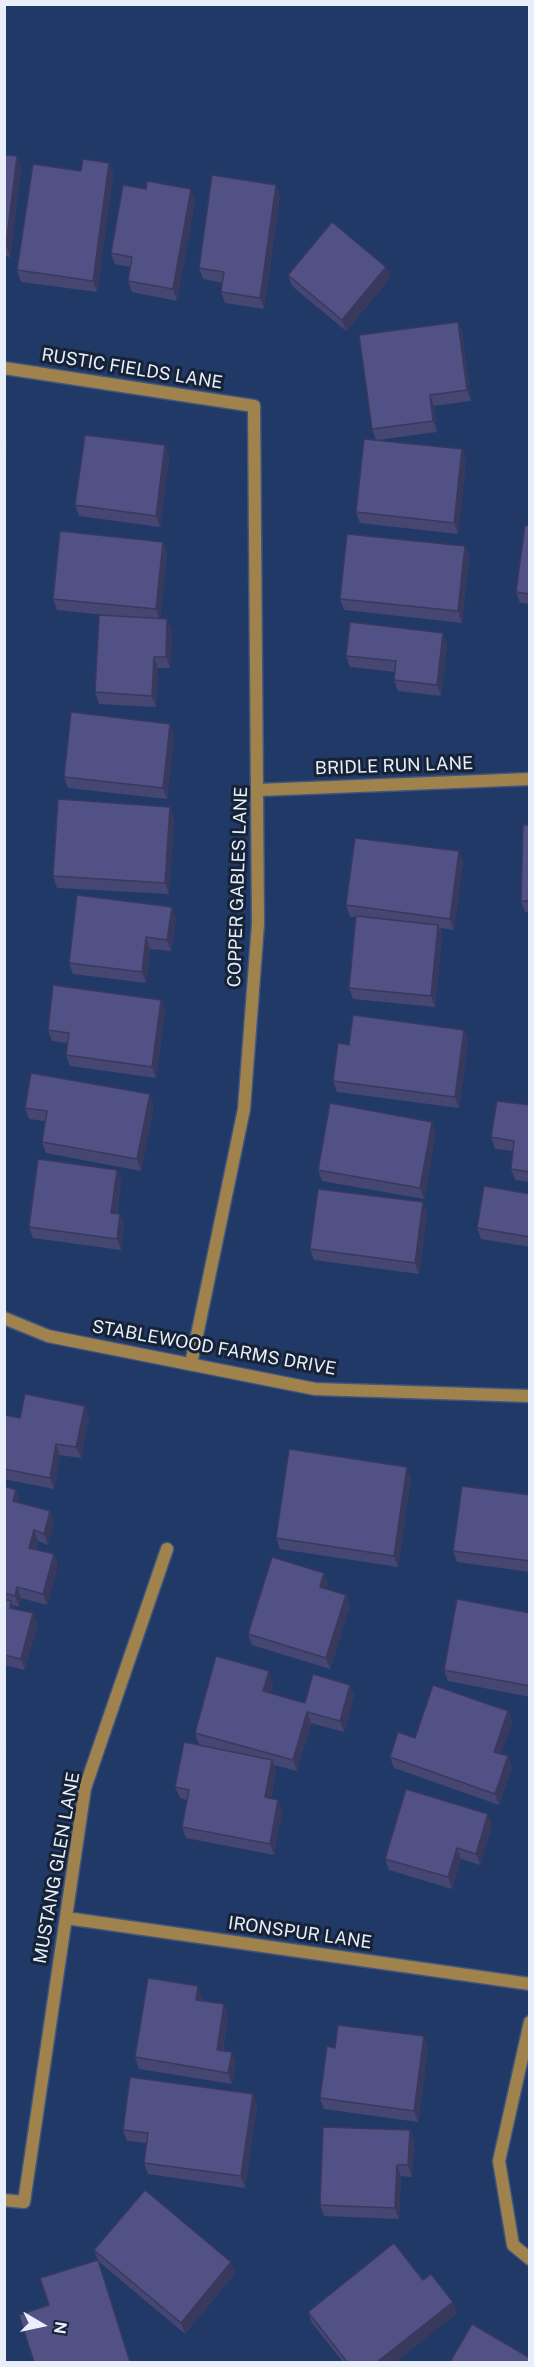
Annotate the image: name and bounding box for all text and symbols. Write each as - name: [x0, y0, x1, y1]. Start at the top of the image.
- street label: RUSTIC FIELDS LANE: [40, 344, 224, 394]
- street label: BRIDLE RUN LANE: [314, 752, 474, 780]
- street label: COPPER GABLES LANE: [224, 786, 252, 988]
- street label: STABLEWOOD FARMS DRIVE: [90, 1316, 338, 1380]
- street label: MUSTANG GLEN LANE: [29, 1770, 85, 1966]
- street label: IRONSPUR LANE: [227, 1912, 373, 1954]
- north arrow: [12, 2295, 72, 2355]
- text: N: [50, 2320, 71, 2336]

